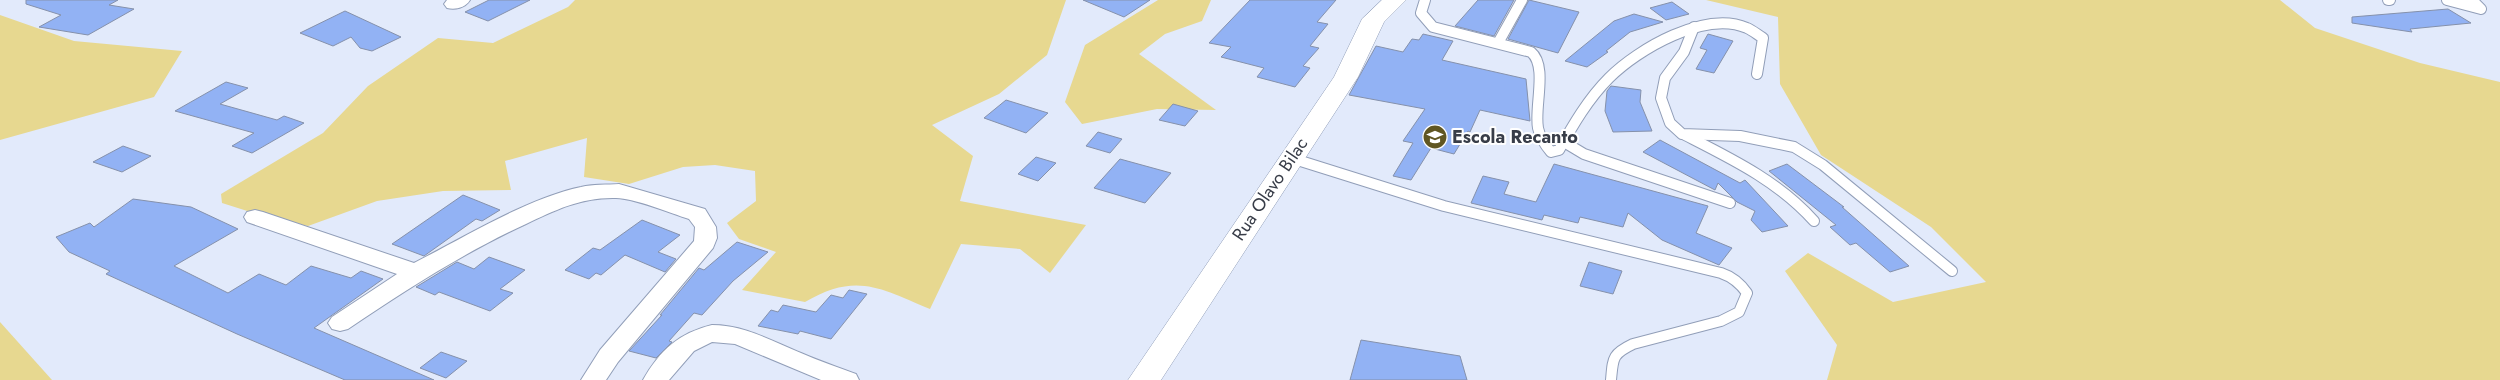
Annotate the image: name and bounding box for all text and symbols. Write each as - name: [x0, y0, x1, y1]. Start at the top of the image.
- school or university icon: Escola Recanto: [1422, 124, 1448, 150]
- place label: Escola Recanto: [1452, 124, 1578, 150]
- street label: Rua Olavo Bilac: [1226, 132, 1314, 246]

